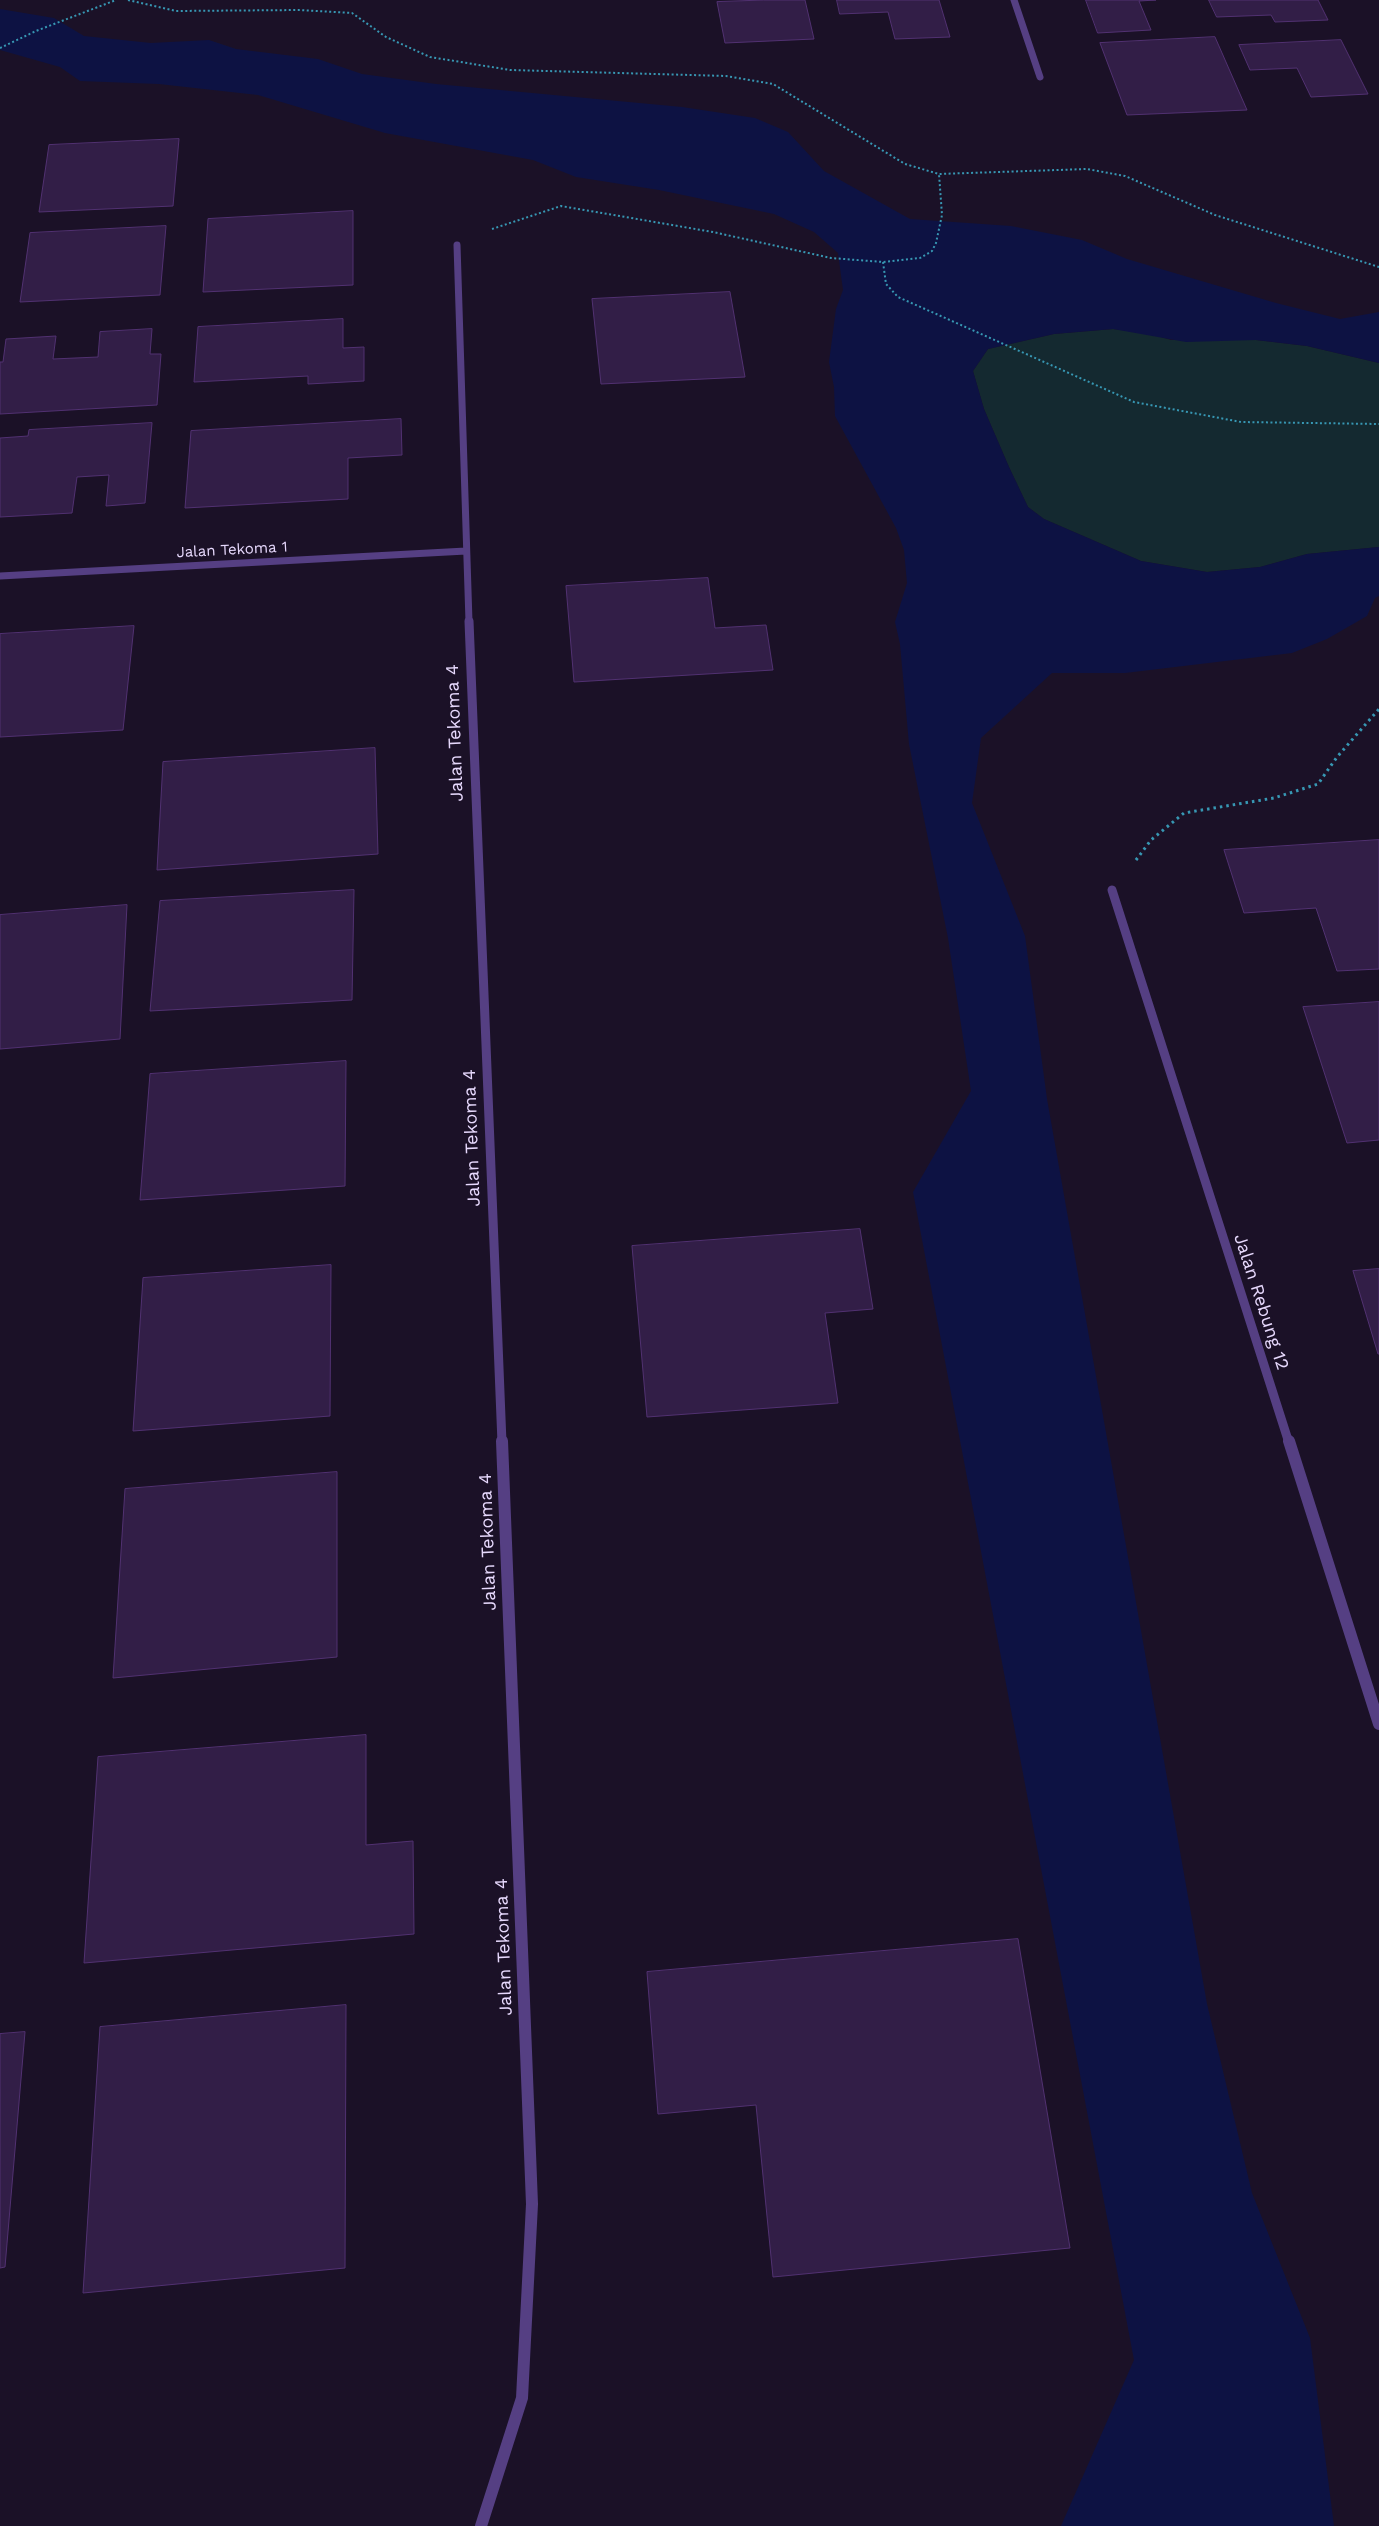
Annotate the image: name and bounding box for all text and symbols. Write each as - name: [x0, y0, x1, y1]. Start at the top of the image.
- street label: Jalan Tekoma 1: [176, 538, 288, 562]
- street label: Jalan Tekoma 4: [442, 664, 468, 802]
- street label: Jalan Tekoma 4: [459, 1069, 485, 1207]
- street label: Jalan Rebung 12: [1229, 1231, 1293, 1373]
- street label: Jalan Tekoma 4: [475, 1473, 501, 1611]
- street label: Jalan Tekoma 4: [491, 1878, 517, 2016]

